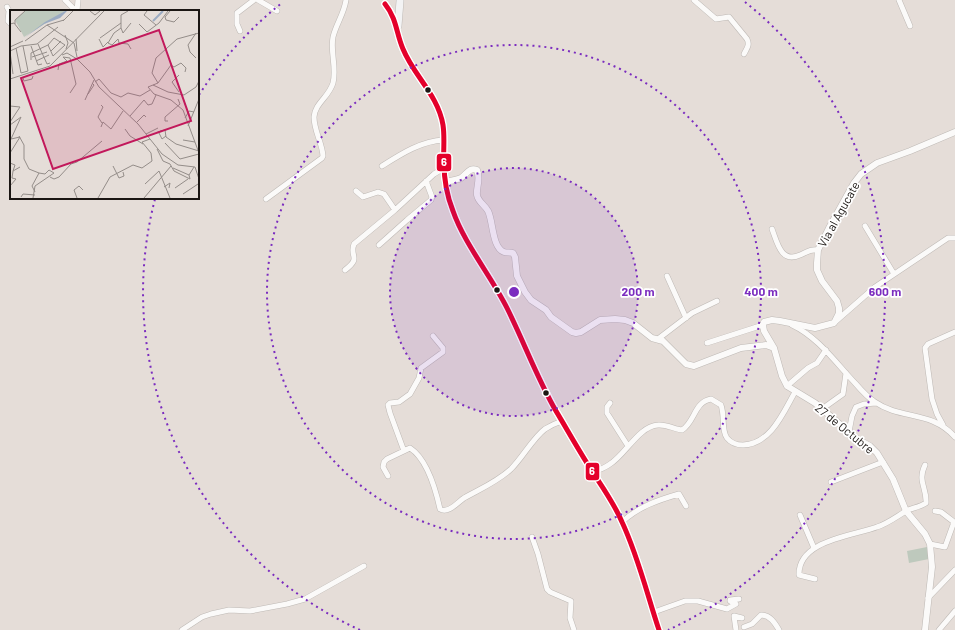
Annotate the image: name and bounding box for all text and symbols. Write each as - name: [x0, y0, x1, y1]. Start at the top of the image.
- inset map: [10, 10, 199, 199]
- unlabelled marker: [423, 85, 433, 95]
- line badge: 6: [436, 153, 452, 172]
- text: 6: [441, 155, 447, 168]
- street label: Via al Agucate: [814, 179, 862, 249]
- text: 200 m: [622, 284, 654, 298]
- text: 400 m: [744, 284, 778, 298]
- text: 600 m: [869, 284, 901, 298]
- unlabelled marker: [492, 285, 502, 295]
- centre of rings: [507, 285, 521, 299]
- unlabelled marker: [541, 388, 551, 398]
- street label: 27 de Octubre: [813, 400, 877, 456]
- line badge: 6: [585, 462, 600, 481]
- text: 6: [589, 464, 595, 477]

